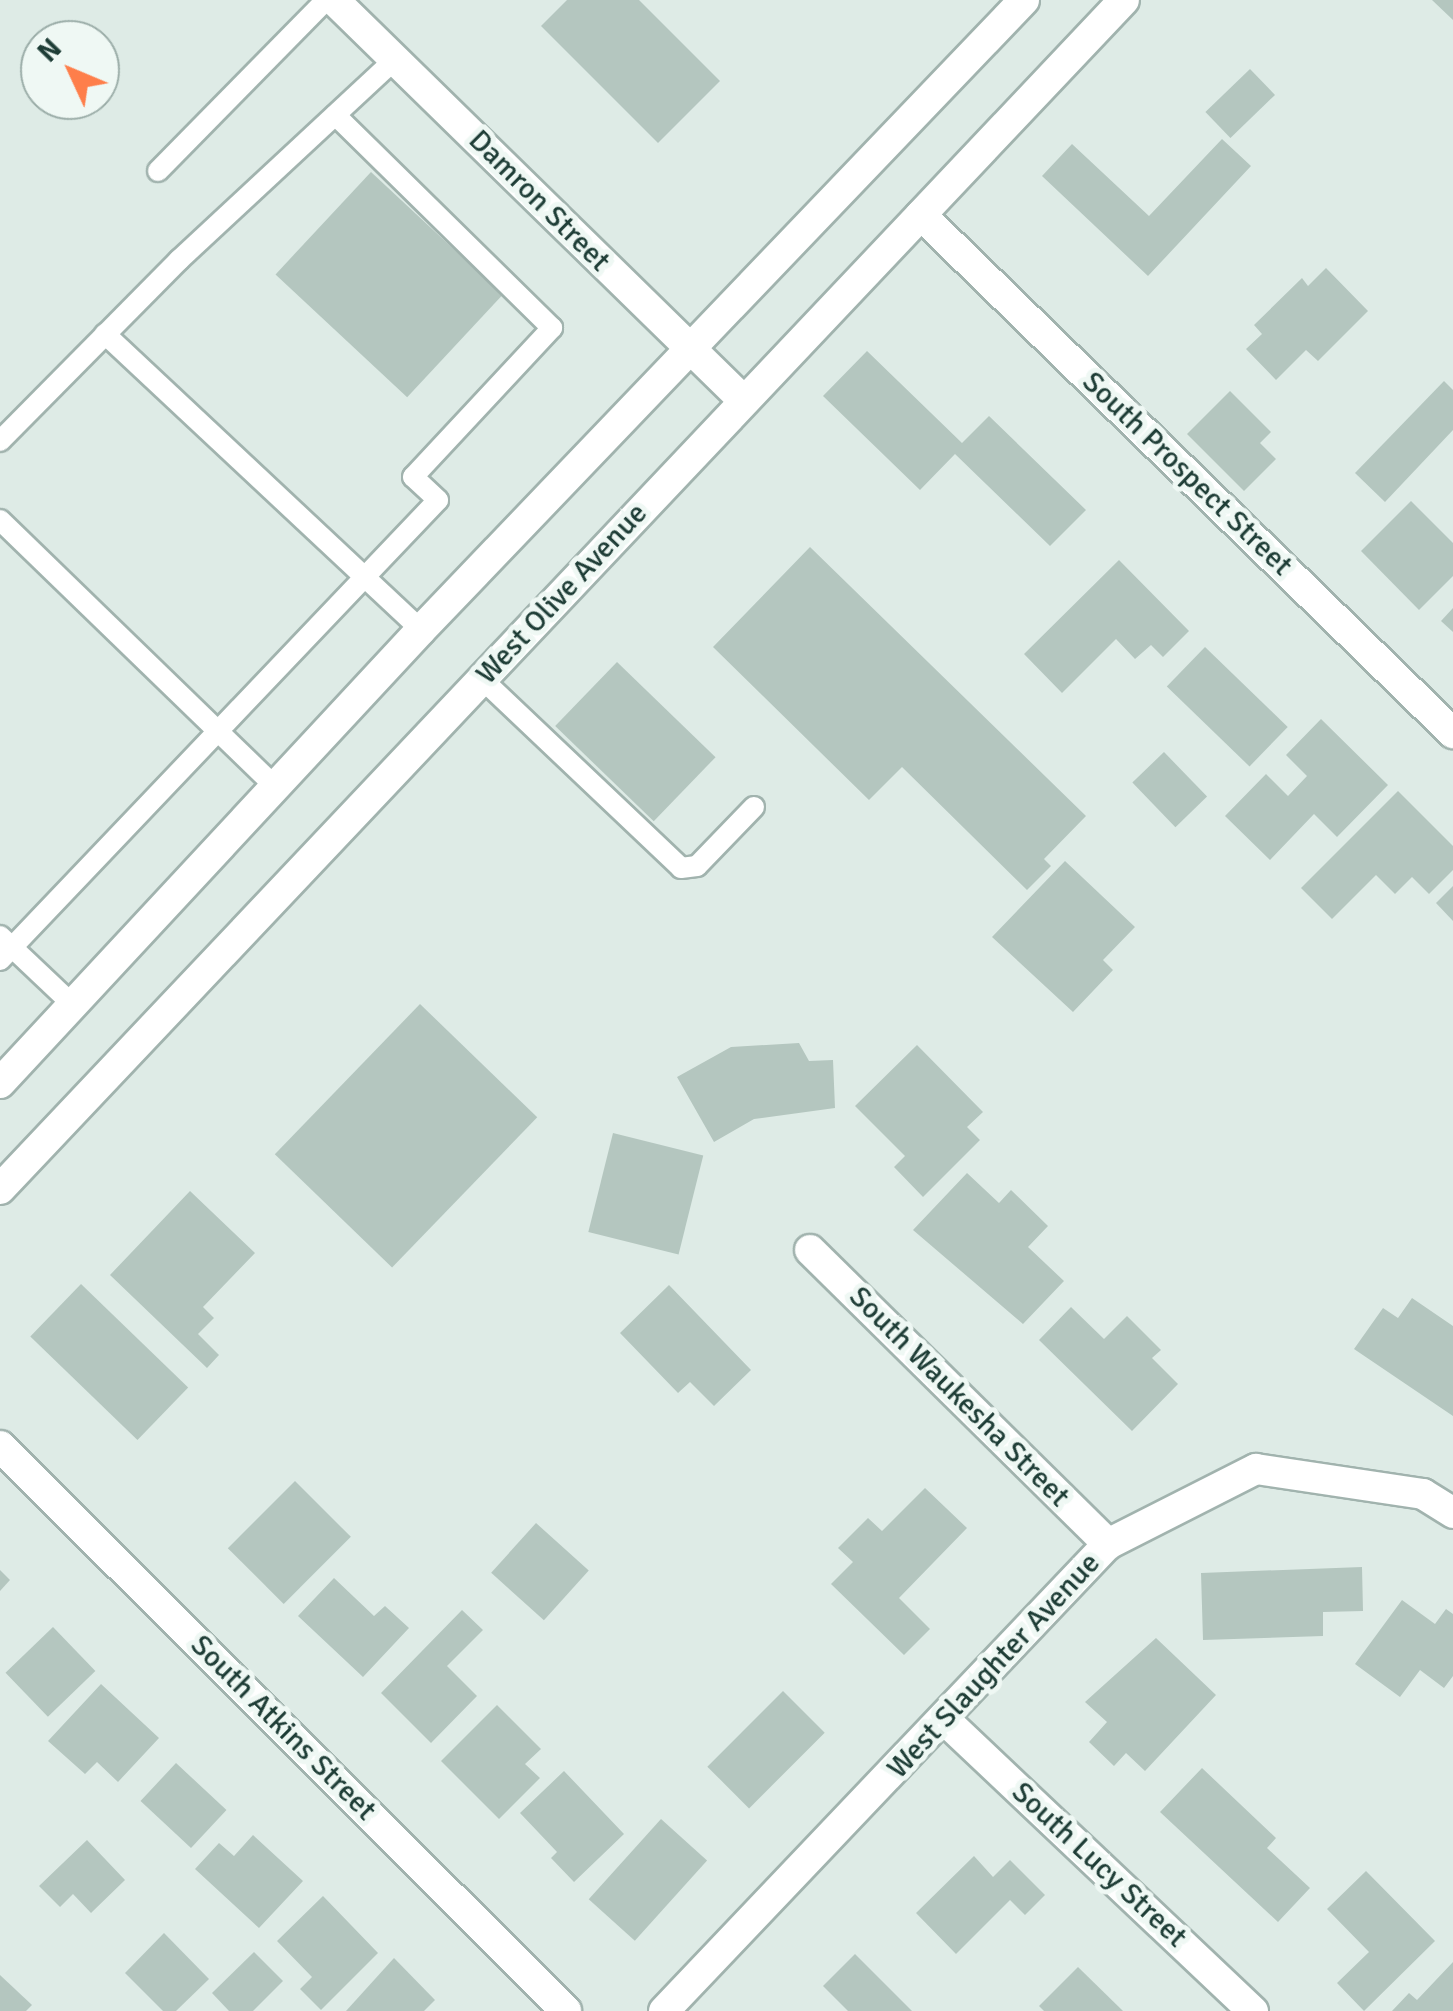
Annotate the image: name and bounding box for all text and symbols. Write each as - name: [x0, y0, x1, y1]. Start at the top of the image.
- north arrow: [20, 20, 120, 120]
- text: N: [31, 32, 69, 69]
- street label: Damron Street: [461, 123, 617, 279]
- street label: South Prospect Street: [1074, 364, 1300, 584]
- street label: West Olive Avenue: [469, 496, 655, 692]
- street label: South Waukesha Street: [841, 1279, 1077, 1515]
- street label: West Slaughter Avenue: [880, 1546, 1108, 1786]
- street label: South Atkins Street: [183, 1628, 383, 1828]
- street label: South Lucy Street: [1004, 1775, 1194, 1955]

